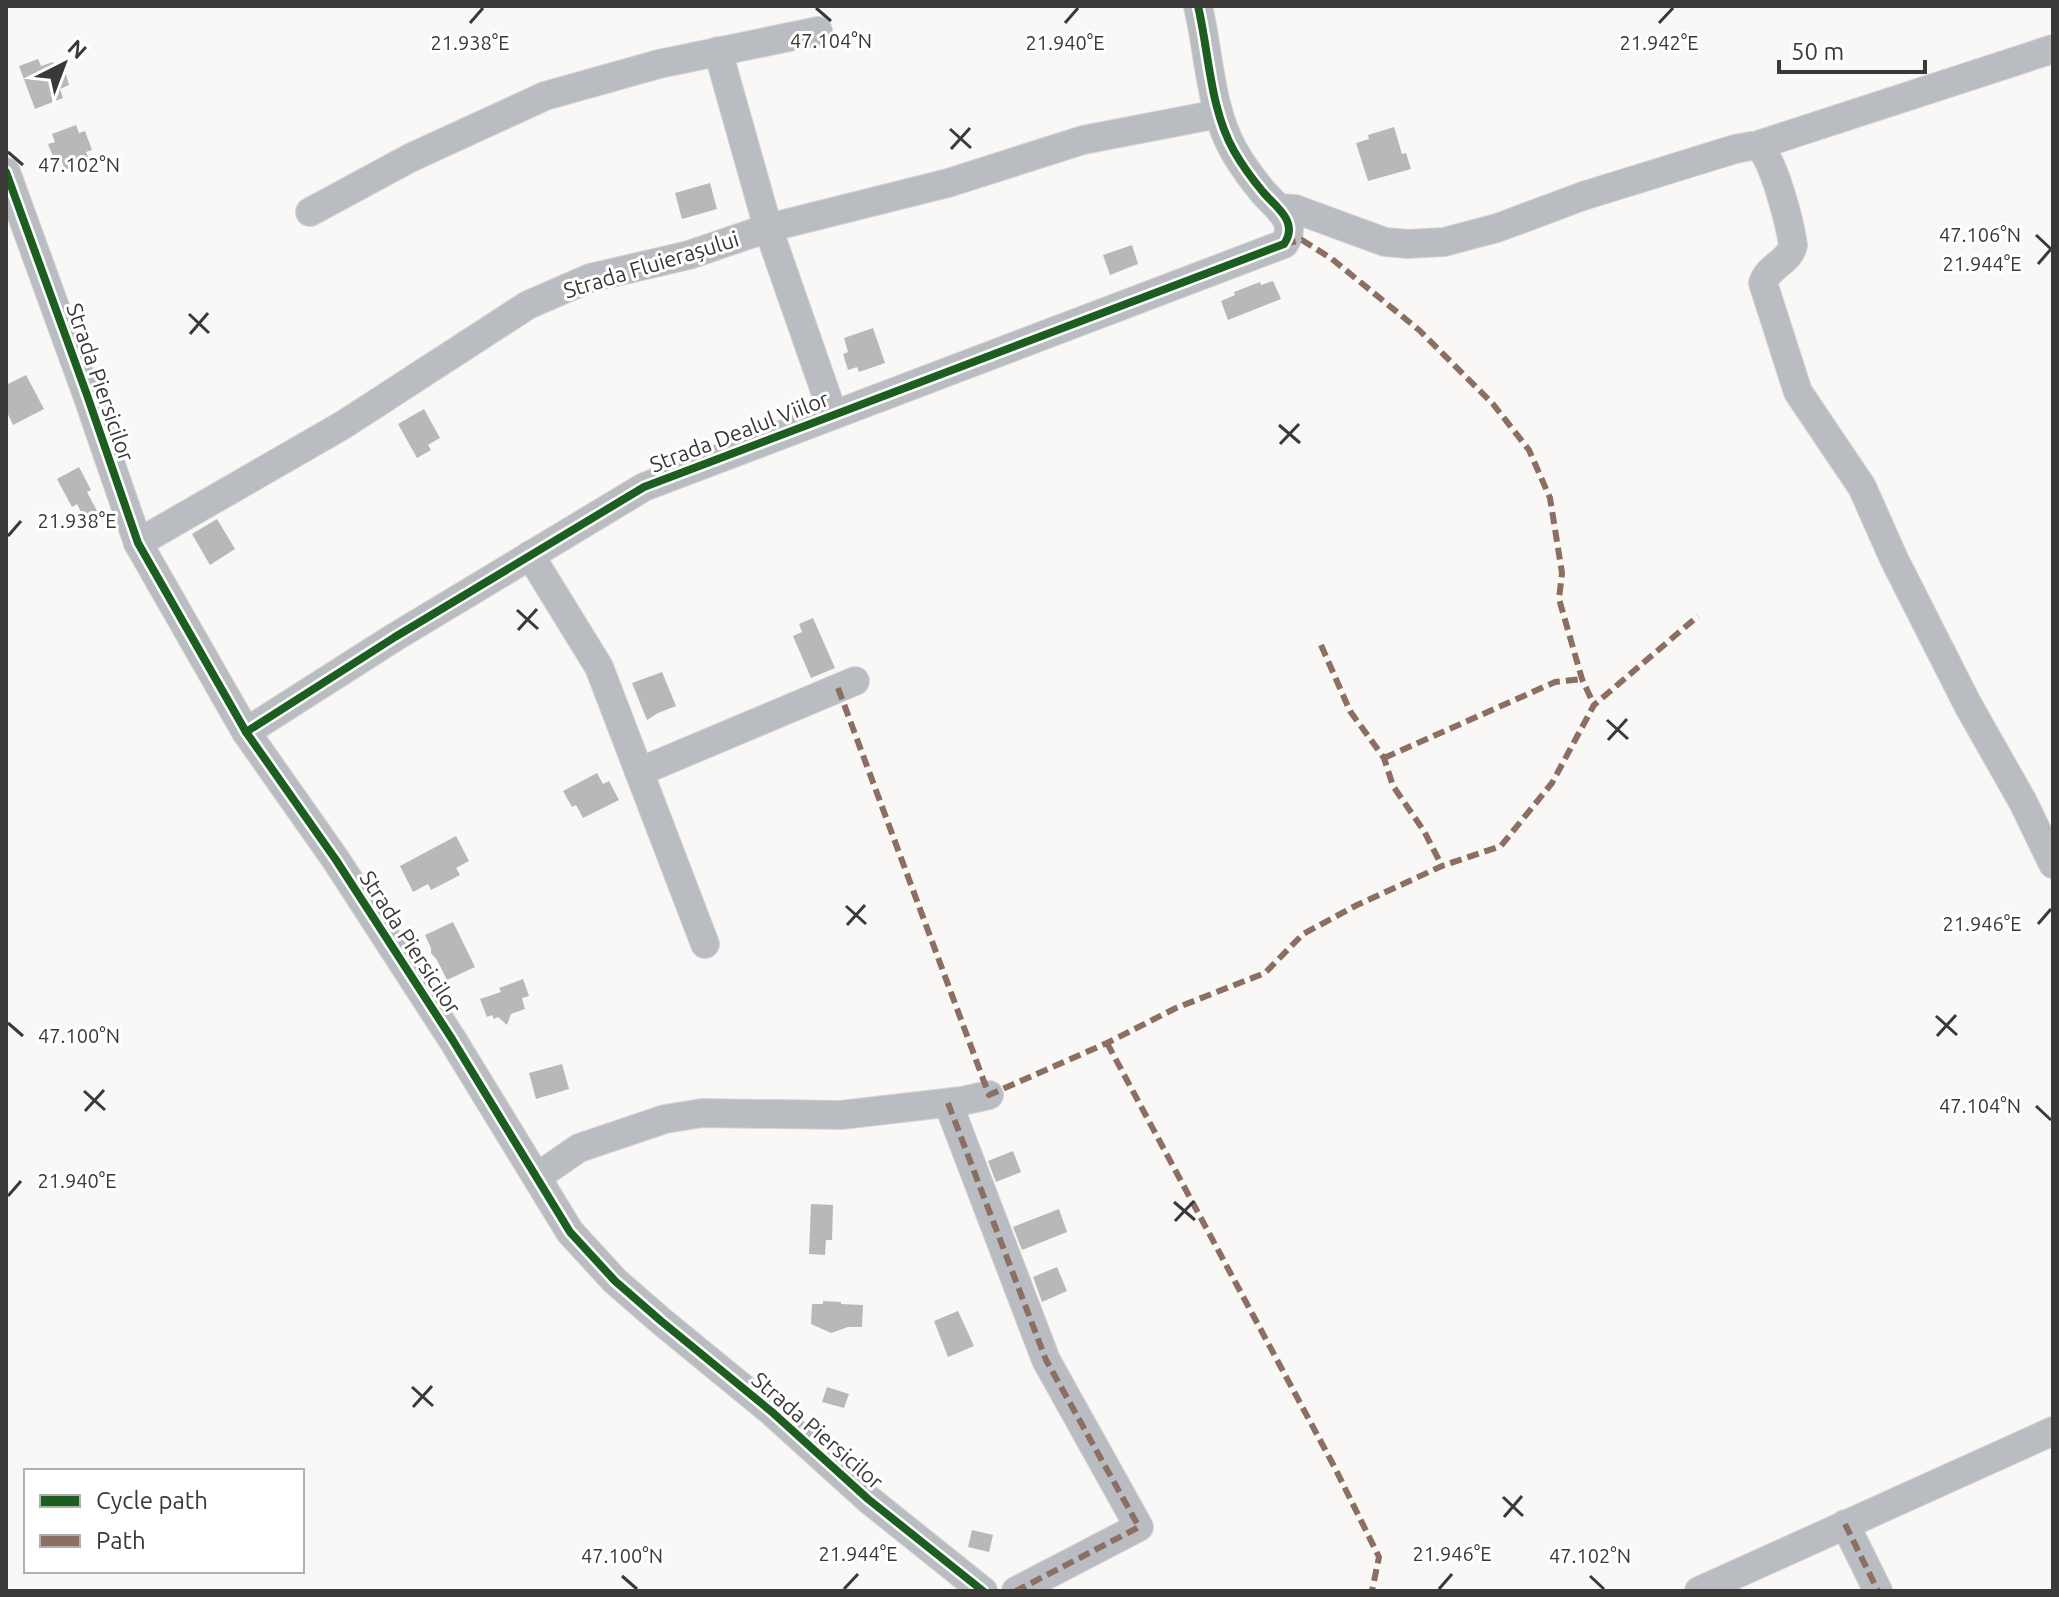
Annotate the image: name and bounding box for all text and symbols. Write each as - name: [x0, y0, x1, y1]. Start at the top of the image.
- north arrow: [24, 24, 104, 104]
- scale bar: [1779, 24, 1925, 74]
- text: 47.104°N: [790, 29, 872, 52]
- text: 21.938°E: [431, 31, 510, 54]
- text: 21.940°E: [1026, 31, 1105, 54]
- text: 21.942°E: [1620, 31, 1699, 54]
- text: N: [63, 34, 92, 64]
- text: 50 m: [1791, 38, 1844, 65]
- text: 47.102°N: [38, 153, 120, 176]
- text: 47.106°N: [1939, 223, 2021, 246]
- street label: Strada Fluierașului: [560, 225, 742, 303]
- text: 21.944°E: [1943, 252, 2022, 275]
- street label: Strada Piersicilor: [62, 300, 140, 465]
- street label: Strada Dealul Viilor: [646, 385, 833, 477]
- text: 21.938°E: [38, 509, 117, 532]
- street label: Strada Piersicilor: [355, 866, 467, 1019]
- text: 21.946°E: [1943, 912, 2022, 935]
- text: 47.100°N: [38, 1024, 120, 1047]
- text: 47.104°N: [1939, 1094, 2021, 1117]
- text: 21.940°E: [38, 1169, 117, 1192]
- street label: Strada Piersicilor: [747, 1366, 889, 1494]
- legend: [24, 1469, 304, 1573]
- text: Cycle path: [96, 1487, 208, 1514]
- text: Path: [96, 1527, 146, 1554]
- text: 21.944°E: [819, 1542, 898, 1565]
- text: 21.946°E: [1413, 1542, 1492, 1565]
- text: 47.100°N: [581, 1544, 663, 1567]
- text: 47.102°N: [1549, 1544, 1631, 1567]

